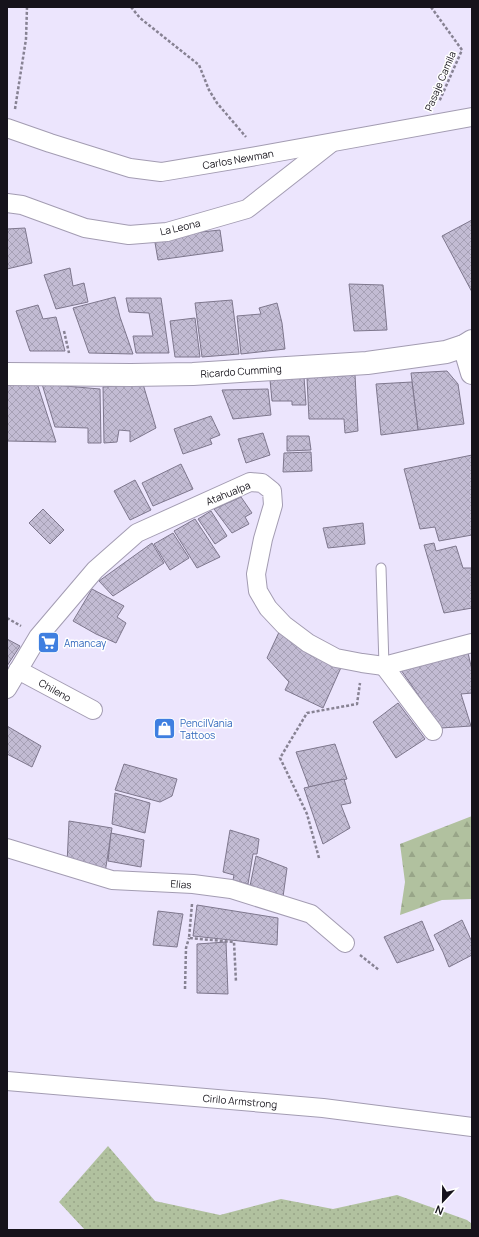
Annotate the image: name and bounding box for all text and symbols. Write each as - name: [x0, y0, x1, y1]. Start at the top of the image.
- street label: Pasaje Camila: [421, 49, 459, 113]
- street label: Carlos Newman: [201, 146, 275, 172]
- street label: La Leona: [158, 216, 202, 238]
- street label: Ricardo Cumming: [200, 361, 282, 381]
- street label: Atahualpa: [204, 478, 252, 508]
- supermarket icon: Amancay: [35, 630, 61, 656]
- place label: Amancay: [64, 636, 107, 650]
- street label: Chileno: [36, 675, 74, 705]
- shop icon: PencilVania Tattoos: [151, 716, 177, 742]
- place label: PencilVania Tattoos: [180, 716, 233, 742]
- street label: Elias: [170, 876, 192, 892]
- street label: Cirilo Armstrong: [202, 1091, 278, 1111]
- north arrow: [423, 1181, 463, 1221]
- text: N: [433, 1202, 446, 1219]

